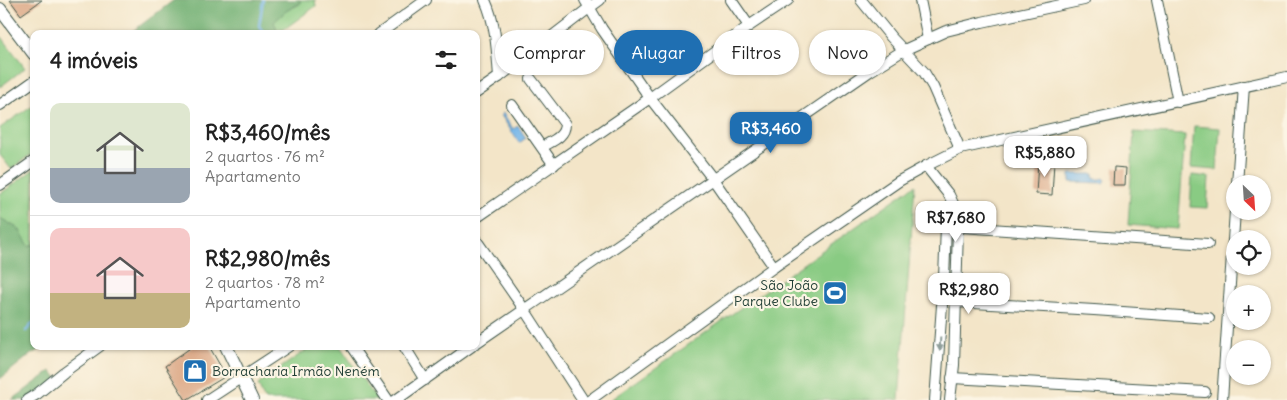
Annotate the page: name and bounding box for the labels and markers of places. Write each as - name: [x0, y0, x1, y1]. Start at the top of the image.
- pin: R$3,460: [725, 112, 817, 154]
- pin: R$5,880: [999, 136, 1091, 178]
- pin: R$7,680: [910, 200, 1002, 243]
- pin: R$2,980: [923, 272, 1015, 315]
- place label: São João Parque Clube: [734, 276, 818, 310]
- sports icon: São João Parque Clube: [822, 280, 848, 306]
- shop icon: Borracharia Irmão Neném: [182, 358, 208, 384]
- place label: Borracharia Irmão Neném: [212, 362, 380, 380]

